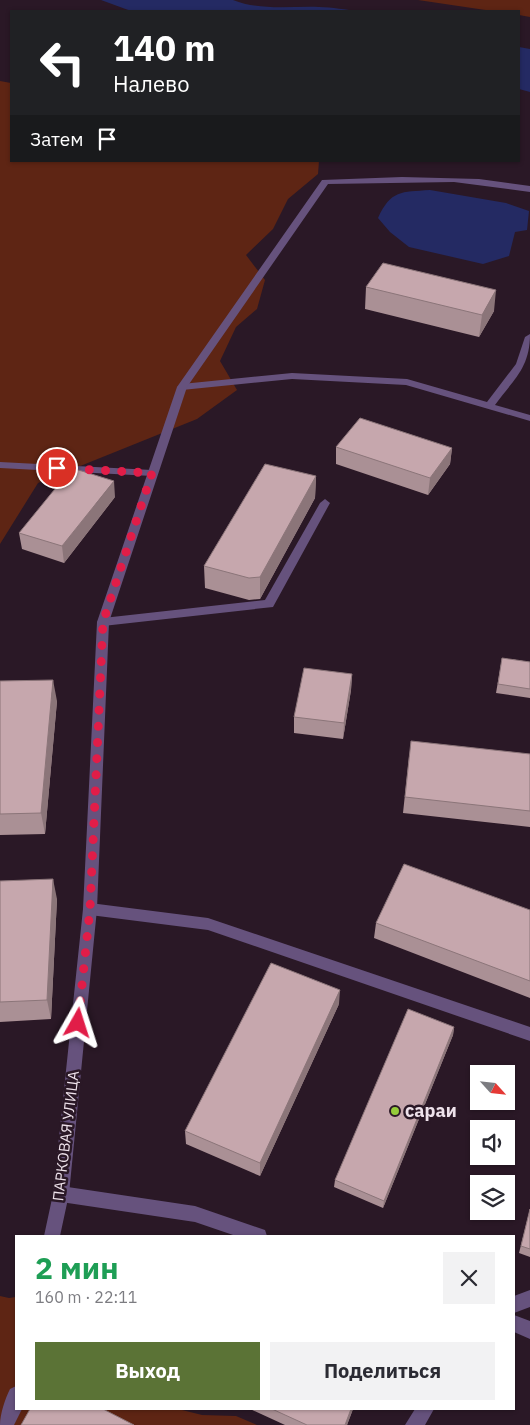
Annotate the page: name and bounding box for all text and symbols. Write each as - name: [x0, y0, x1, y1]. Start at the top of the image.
- text: 140 m: [113, 25, 216, 71]
- icon: left: [30, 30, 95, 95]
- text: Налево: [113, 69, 190, 98]
- icon: arrive: [93, 125, 121, 153]
- text: Затем: [30, 127, 83, 151]
- pin: [36, 447, 78, 489]
- icon: arrive: [43, 454, 71, 482]
- position arrow: [51, 996, 103, 1048]
- north arrow: [470, 1065, 515, 1110]
- map controls: [470, 1065, 515, 1220]
- street label: ПАРКОВАЯ УЛИЦА: [48, 1069, 83, 1202]
- place label: сараи: [405, 1099, 457, 1122]
- marker: сараи: [389, 1105, 401, 1117]
- button: sound: [470, 1120, 515, 1165]
- button: layers: [470, 1175, 515, 1220]
- text: 2 мин: [35, 1248, 119, 1287]
- button: close: [443, 1252, 495, 1304]
- text: 160 m · 22:11: [35, 1287, 137, 1307]
- button: Выход: [35, 1342, 260, 1400]
- button: Поделиться: [270, 1342, 495, 1400]

